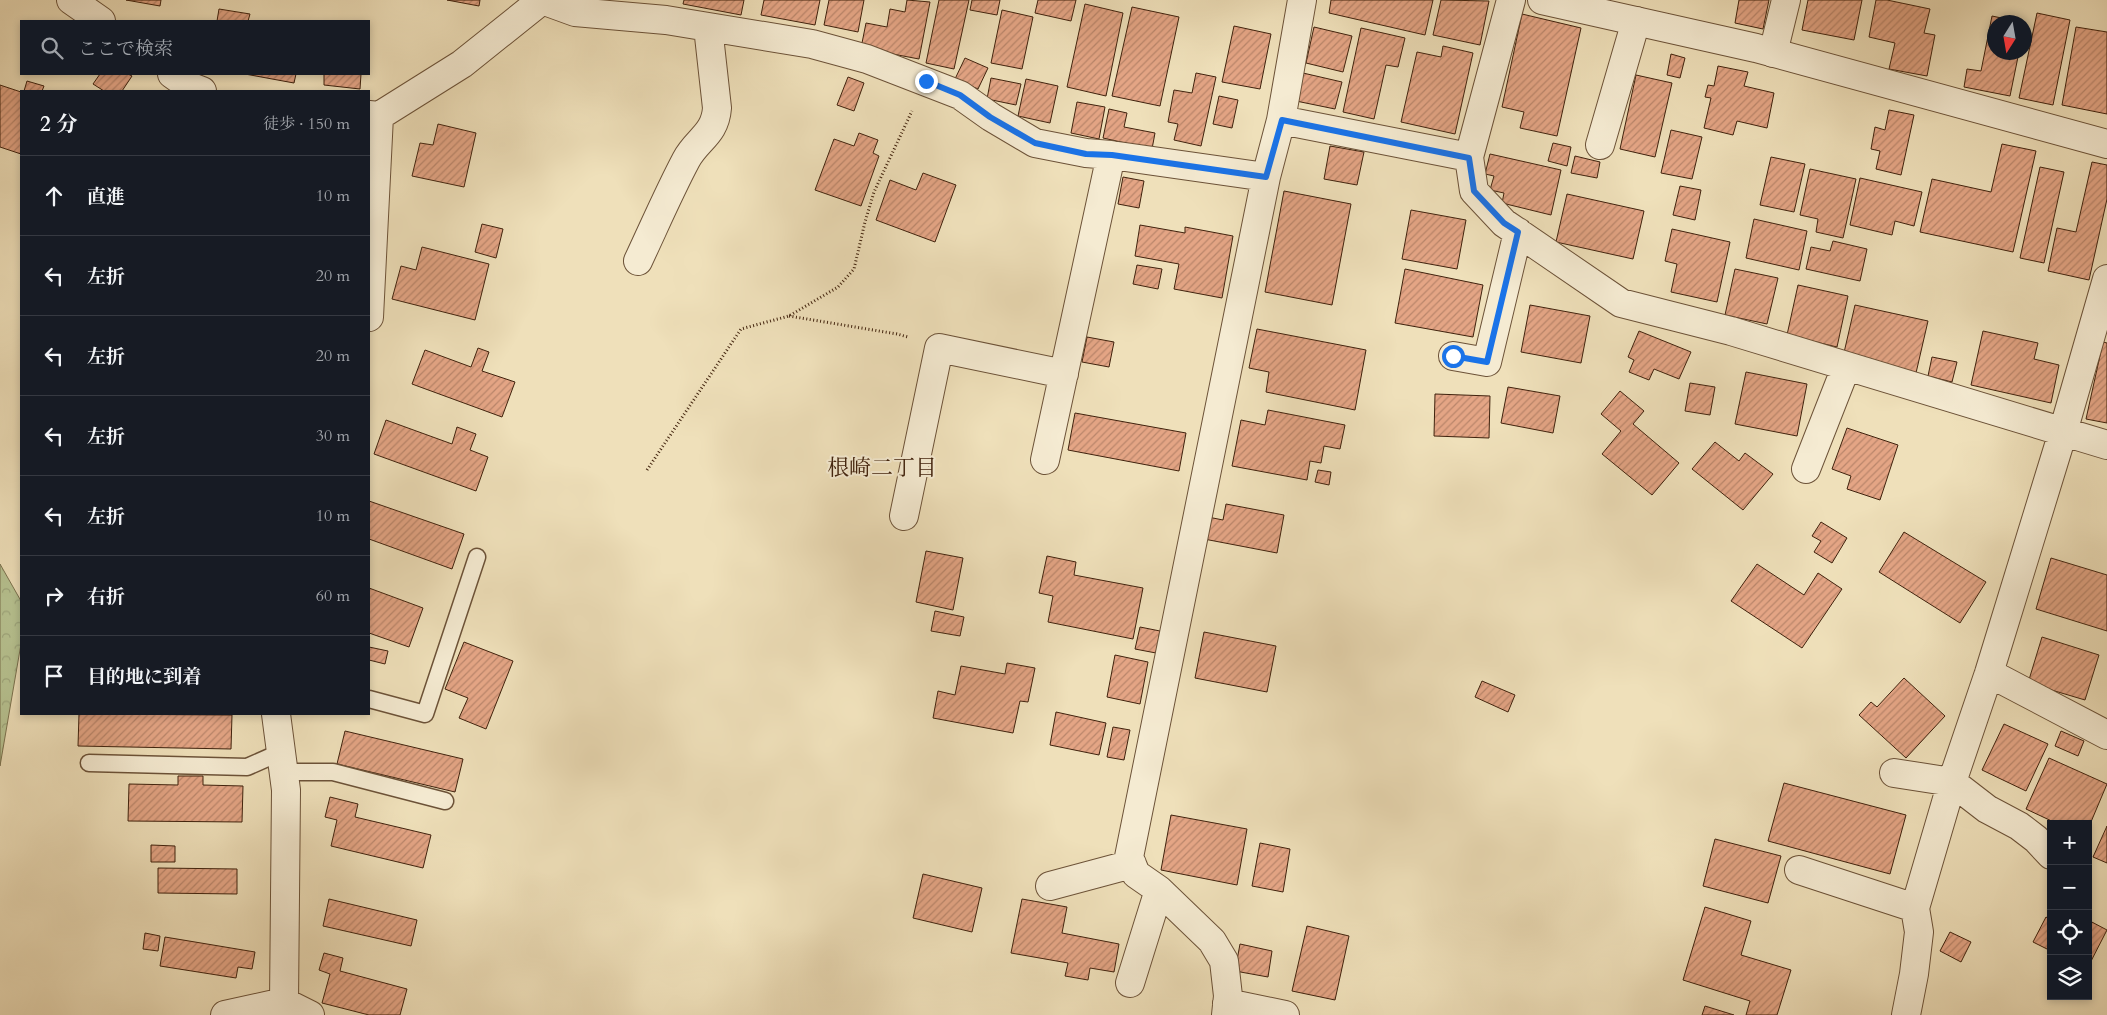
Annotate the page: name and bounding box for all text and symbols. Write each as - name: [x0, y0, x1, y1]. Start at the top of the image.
- north arrow: [1987, 15, 2032, 60]
- search box: [20, 20, 370, 75]
- icon: search: [38, 34, 66, 62]
- text: ここで検索: [78, 36, 173, 62]
- route end: [915, 70, 938, 93]
- text: 2 分: [40, 110, 77, 139]
- text: 徒歩 · 150 m: [263, 113, 350, 135]
- icon: ahead: [40, 182, 68, 210]
- text: 直進: [87, 184, 125, 210]
- text: 10 m: [316, 185, 350, 207]
- icon: left: [40, 262, 68, 290]
- text: 左折: [87, 264, 125, 290]
- text: 20 m: [316, 265, 350, 287]
- icon: left: [40, 342, 68, 370]
- text: 左折: [87, 344, 125, 370]
- text: 20 m: [316, 345, 350, 367]
- route start: [1442, 345, 1465, 368]
- icon: left: [40, 422, 68, 450]
- text: 左折: [87, 424, 125, 450]
- text: 30 m: [316, 425, 350, 447]
- district label: 根崎二丁目: [827, 453, 937, 483]
- icon: left: [40, 502, 68, 530]
- text: 左折: [87, 504, 125, 530]
- text: 10 m: [316, 505, 350, 527]
- icon: right: [40, 582, 68, 610]
- text: 右折: [87, 584, 125, 610]
- text: 60 m: [316, 585, 350, 607]
- icon: arrive: [40, 662, 68, 690]
- text: 目的地に到着: [87, 664, 201, 690]
- map controls: [2047, 820, 2092, 1000]
- button: +: [2047, 820, 2092, 865]
- button: −: [2047, 865, 2092, 910]
- button: locate: [2047, 910, 2092, 955]
- button: layers: [2047, 955, 2092, 1000]

